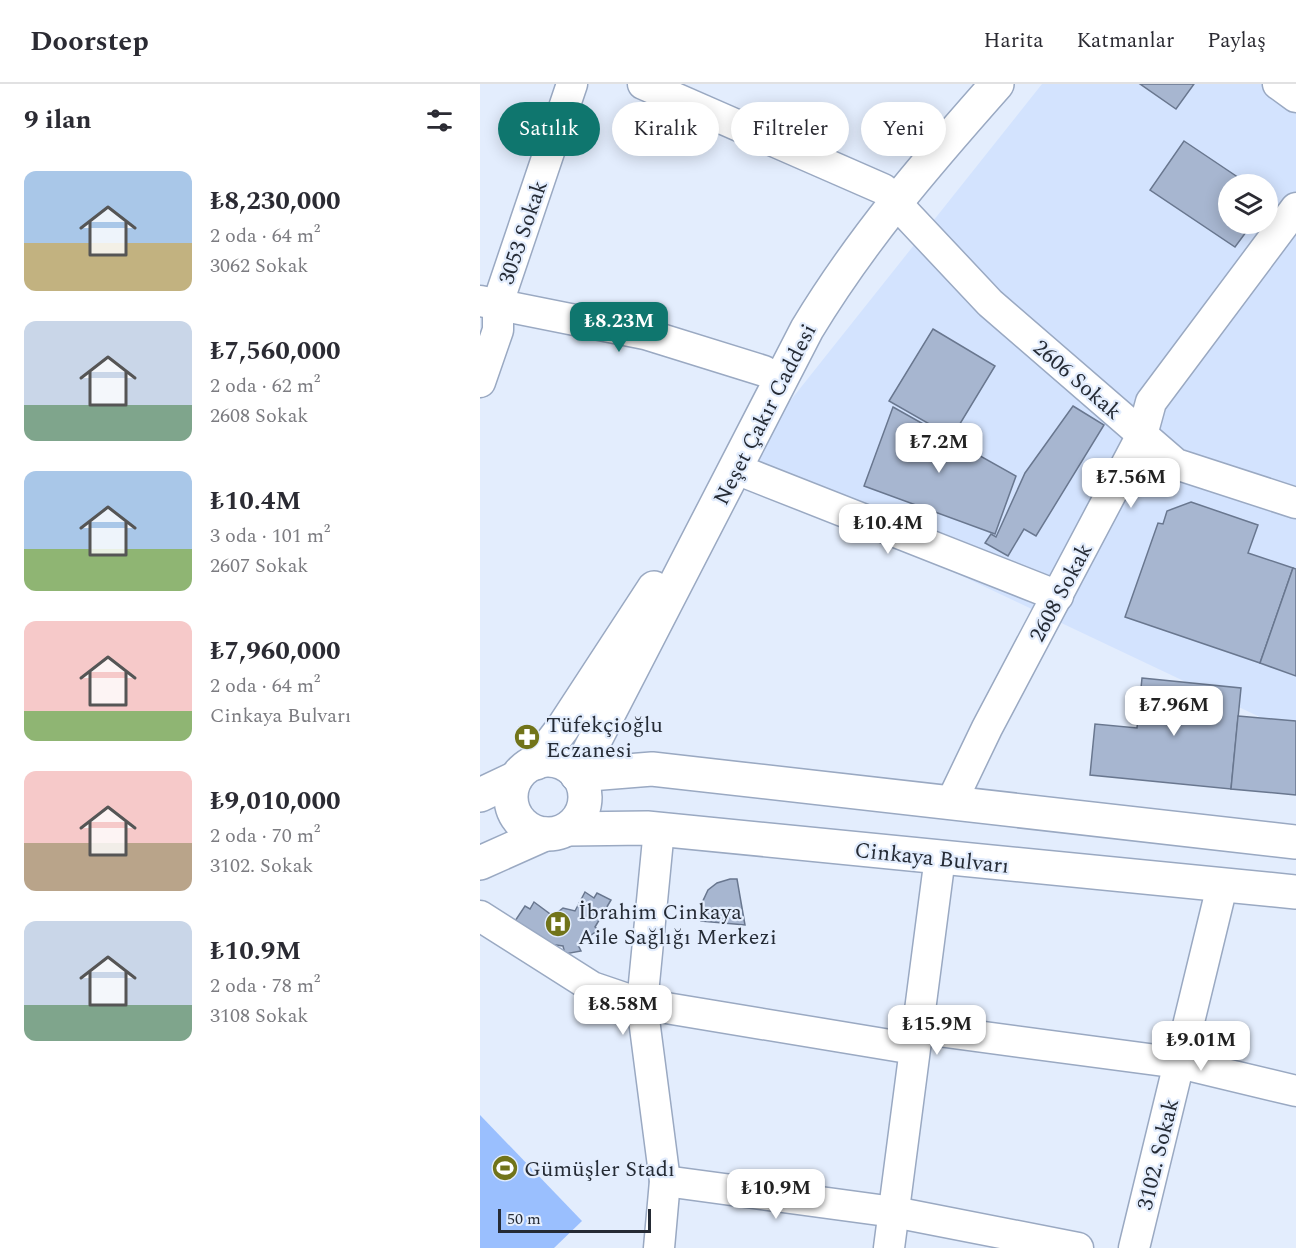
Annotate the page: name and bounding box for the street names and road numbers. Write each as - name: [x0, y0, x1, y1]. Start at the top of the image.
- street label: 3053 Sokak: [490, 176, 557, 289]
- street label: Neşet Çakır Caddesi: [705, 318, 825, 511]
- street label: 2606 Sokak: [1025, 332, 1129, 428]
- street label: 2608 Sokak: [1021, 537, 1101, 648]
- street label: Cinkaya Bulvarı: [853, 834, 1011, 883]
- street label: 3102. Sokak: [1129, 1095, 1188, 1214]

